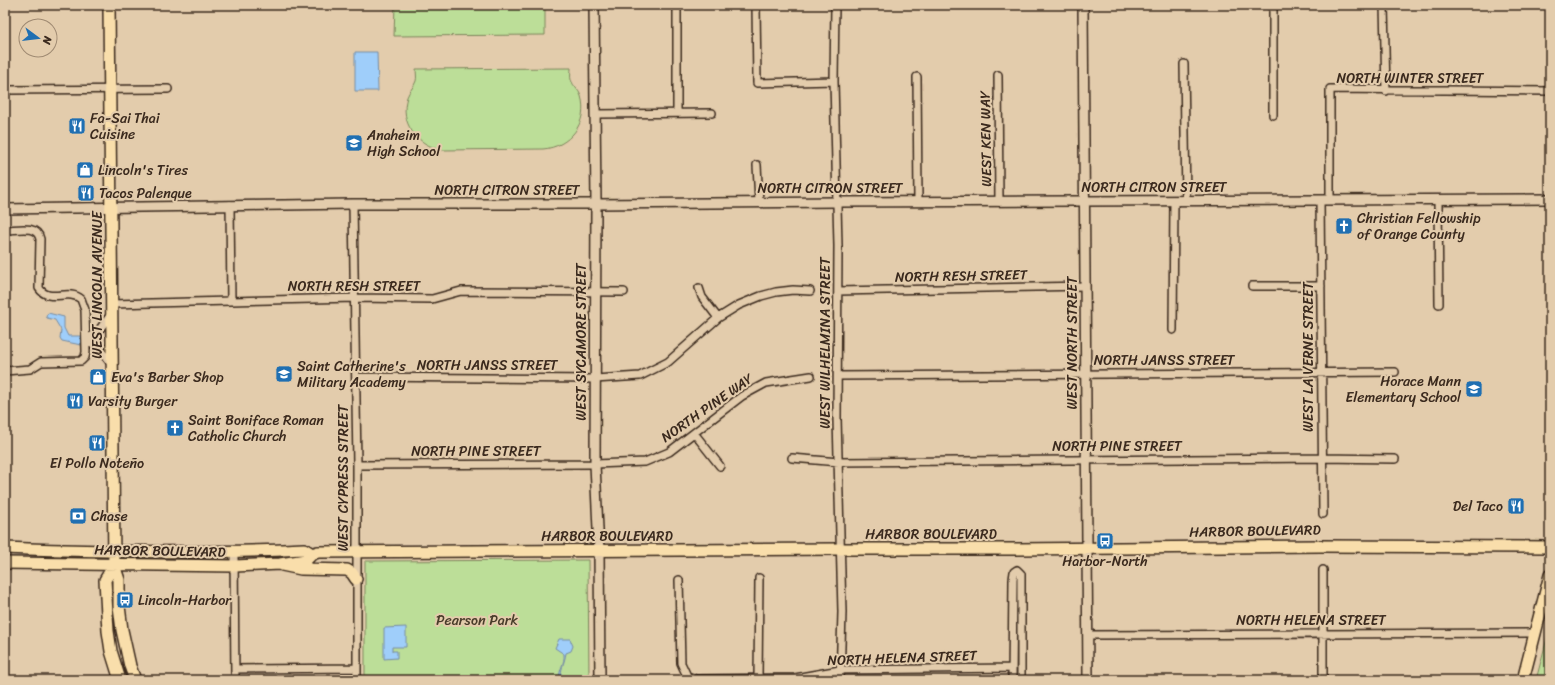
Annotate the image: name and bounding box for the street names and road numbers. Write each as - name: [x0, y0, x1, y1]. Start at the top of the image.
- street label: NORTH WINTER STREET: [1337, 66, 1484, 91]
- street label: WEST KEN WAY: [973, 90, 999, 187]
- street label: NORTH CITRON STREET: [1081, 175, 1228, 200]
- street label: NORTH CITRON STREET: [757, 176, 904, 201]
- street label: NORTH CITRON STREET: [434, 178, 581, 203]
- street label: WEST LINCOLN AVENUE: [85, 210, 110, 359]
- street label: WEST WILHELMINA STREET: [813, 256, 838, 429]
- street label: WEST SYCAMORE STREET: [569, 262, 594, 421]
- street label: NORTH RESH STREET: [895, 262, 1029, 290]
- street label: NORTH RESH STREET: [288, 274, 422, 299]
- street label: WEST NORTH STREET: [1060, 275, 1085, 409]
- street label: WEST LA VERNE STREET: [1296, 280, 1321, 432]
- street label: NORTH JANSS STREET: [1094, 348, 1235, 373]
- street label: NORTH JANSS STREET: [417, 353, 558, 378]
- street label: NORTH PINE WAY: [656, 366, 759, 449]
- street label: WEST CYPRESS STREET: [331, 404, 356, 551]
- street label: NORTH PINE STREET: [1052, 434, 1183, 459]
- street label: NORTH PINE STREET: [411, 439, 542, 464]
- street label: HARBOR BOULEVARD: [1189, 517, 1322, 545]
- street label: HARBOR BOULEVARD: [865, 522, 997, 547]
- street label: HARBOR BOULEVARD: [541, 524, 673, 549]
- street label: HARBOR BOULEVARD: [94, 537, 227, 565]
- street label: NORTH HELENA STREET: [1236, 608, 1387, 633]
- street label: NORTH HELENA STREET: [827, 643, 979, 673]

